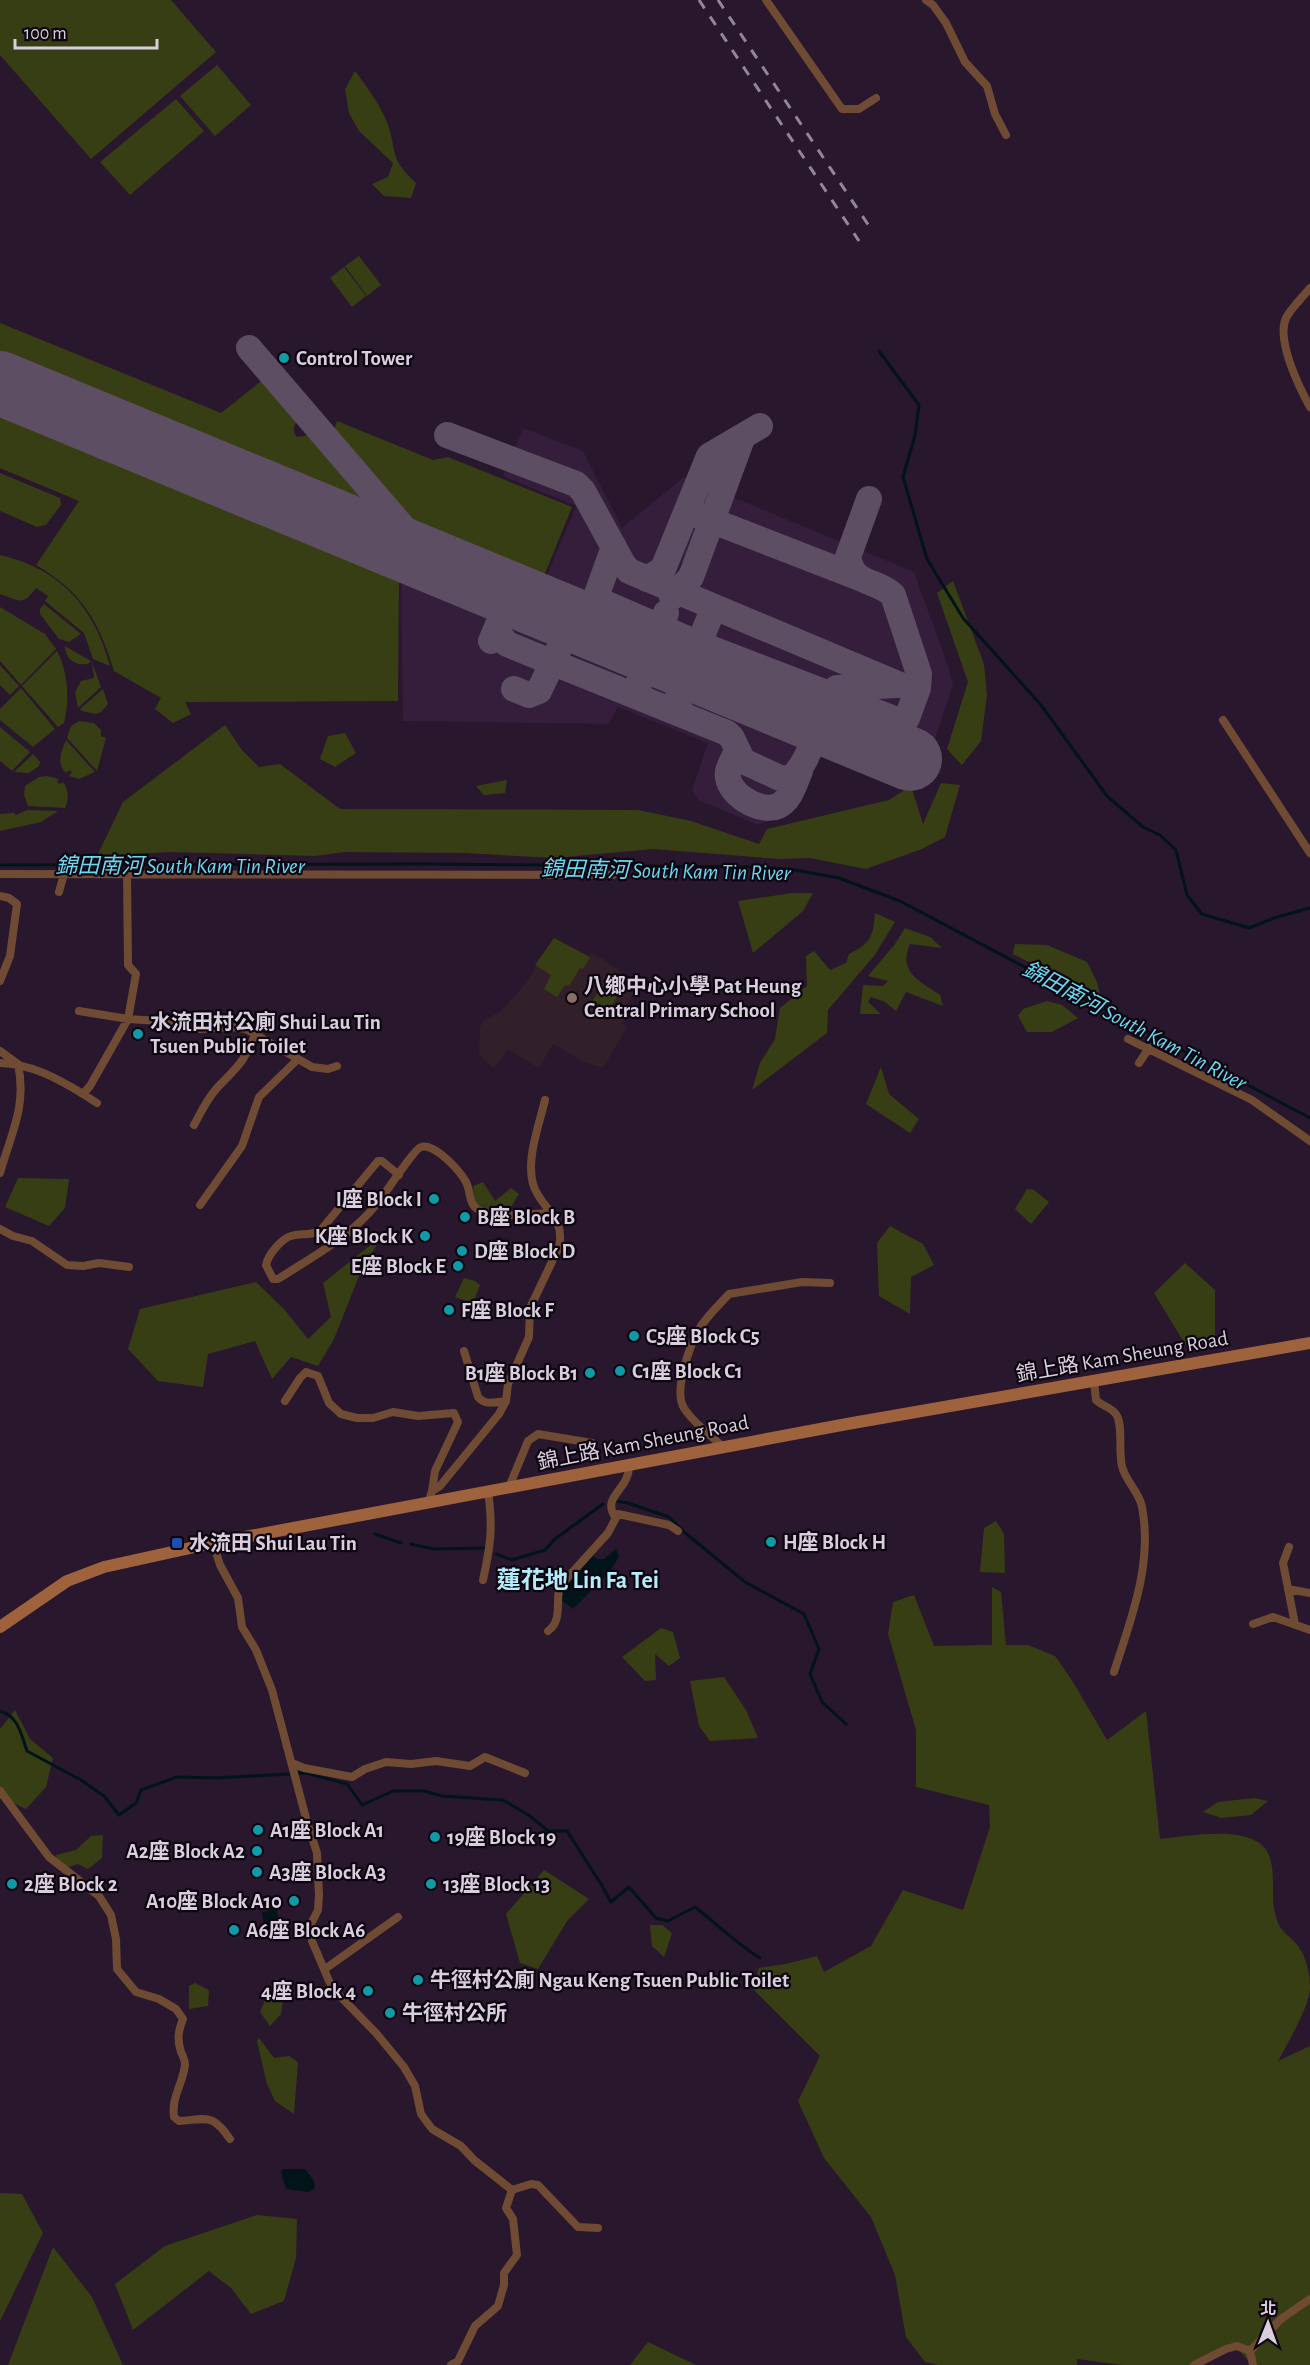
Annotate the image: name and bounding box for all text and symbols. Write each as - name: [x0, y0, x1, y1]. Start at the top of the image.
- scale bar: [15, 12, 158, 50]
- text: 100 m: [24, 25, 67, 43]
- place label: Control Tower: [296, 348, 413, 369]
- marker: Control Tower: [277, 351, 291, 365]
- water label: 錦田南河 South Kam Tin River: [55, 854, 306, 877]
- water label: 錦田南河 South Kam Tin River: [541, 857, 792, 884]
- water label: 錦田南河 South Kam Tin River: [1019, 957, 1251, 1095]
- place label: 八鄉中心小學 Pat Heung Central Primary School: [584, 974, 802, 1021]
- marker: 八鄉中心小學 Pat Heung Central Primary School: [565, 991, 579, 1005]
- place label: 水流田村公廁 Shui Lau Tin Tsuen Public Toilet: [150, 1010, 381, 1057]
- marker: 水流田村公廁 Shui Lau Tin Tsuen Public Toilet: [131, 1027, 145, 1041]
- place label: I座 Block I: [336, 1187, 422, 1210]
- marker: I座 Block I: [427, 1192, 441, 1206]
- place label: B座 Block B: [477, 1205, 575, 1228]
- marker: B座 Block B: [458, 1210, 472, 1224]
- place label: K座 Block K: [315, 1224, 414, 1247]
- marker: K座 Block K: [418, 1229, 432, 1243]
- place label: D座 Block D: [474, 1239, 576, 1262]
- marker: D座 Block D: [455, 1244, 469, 1258]
- place label: E座 Block E: [351, 1254, 446, 1277]
- marker: E座 Block E: [451, 1259, 465, 1273]
- place label: F座 Block F: [461, 1298, 554, 1321]
- marker: F座 Block F: [442, 1303, 456, 1317]
- place label: C5座 Block C5: [646, 1324, 760, 1347]
- street label: 錦上路 Kam Sheung Road: [1014, 1327, 1230, 1385]
- marker: C5座 Block C5: [627, 1329, 641, 1343]
- place label: C1座 Block C1: [632, 1359, 743, 1382]
- place label: B1座 Block B1: [465, 1361, 578, 1384]
- marker: C1座 Block C1: [613, 1364, 627, 1378]
- marker: B1座 Block B1: [583, 1366, 597, 1380]
- street label: 錦上路 Kam Sheung Road: [536, 1411, 751, 1473]
- place label: H座 Block H: [783, 1530, 886, 1553]
- place label: 水流田 Shui Lau Tin: [189, 1532, 357, 1554]
- marker: H座 Block H: [764, 1535, 778, 1549]
- marker: 水流田 Shui Lau Tin: [170, 1536, 184, 1550]
- district label: 蓮花地 Lin Fa Tei: [497, 1567, 659, 1593]
- place label: A1座 Block A1: [270, 1818, 384, 1841]
- marker: A1座 Block A1: [251, 1823, 265, 1837]
- place label: 19座 Block 19: [447, 1825, 556, 1848]
- marker: 19座 Block 19: [428, 1830, 442, 1844]
- place label: A2座 Block A2: [126, 1839, 245, 1862]
- marker: A2座 Block A2: [250, 1844, 264, 1858]
- place label: A3座 Block A3: [269, 1860, 386, 1883]
- marker: A3座 Block A3: [250, 1865, 264, 1879]
- place label: 2座 Block 2: [24, 1872, 118, 1895]
- place label: 13座 Block 13: [443, 1872, 550, 1895]
- marker: 2座 Block 2: [5, 1877, 19, 1891]
- marker: 13座 Block 13: [424, 1877, 438, 1891]
- place label: A10座 Block A10: [146, 1889, 282, 1912]
- marker: A10座 Block A10: [287, 1894, 301, 1908]
- place label: A6座 Block A6: [246, 1918, 365, 1941]
- marker: A6座 Block A6: [227, 1923, 241, 1937]
- place label: 牛徑村公廁 Ngau Keng Tsuen Public Toilet: [430, 1968, 789, 1991]
- marker: 牛徑村公廁 Ngau Keng Tsuen Public Toilet: [411, 1973, 425, 1987]
- place label: 4座 Block 4: [261, 1979, 356, 2002]
- marker: 4座 Block 4: [361, 1984, 375, 1998]
- place label: 牛徑村公所: [402, 2002, 507, 2024]
- marker: 牛徑村公所: [383, 2006, 397, 2020]
- north arrow: [1238, 2293, 1298, 2353]
- text: 北: [1260, 2300, 1276, 2317]

